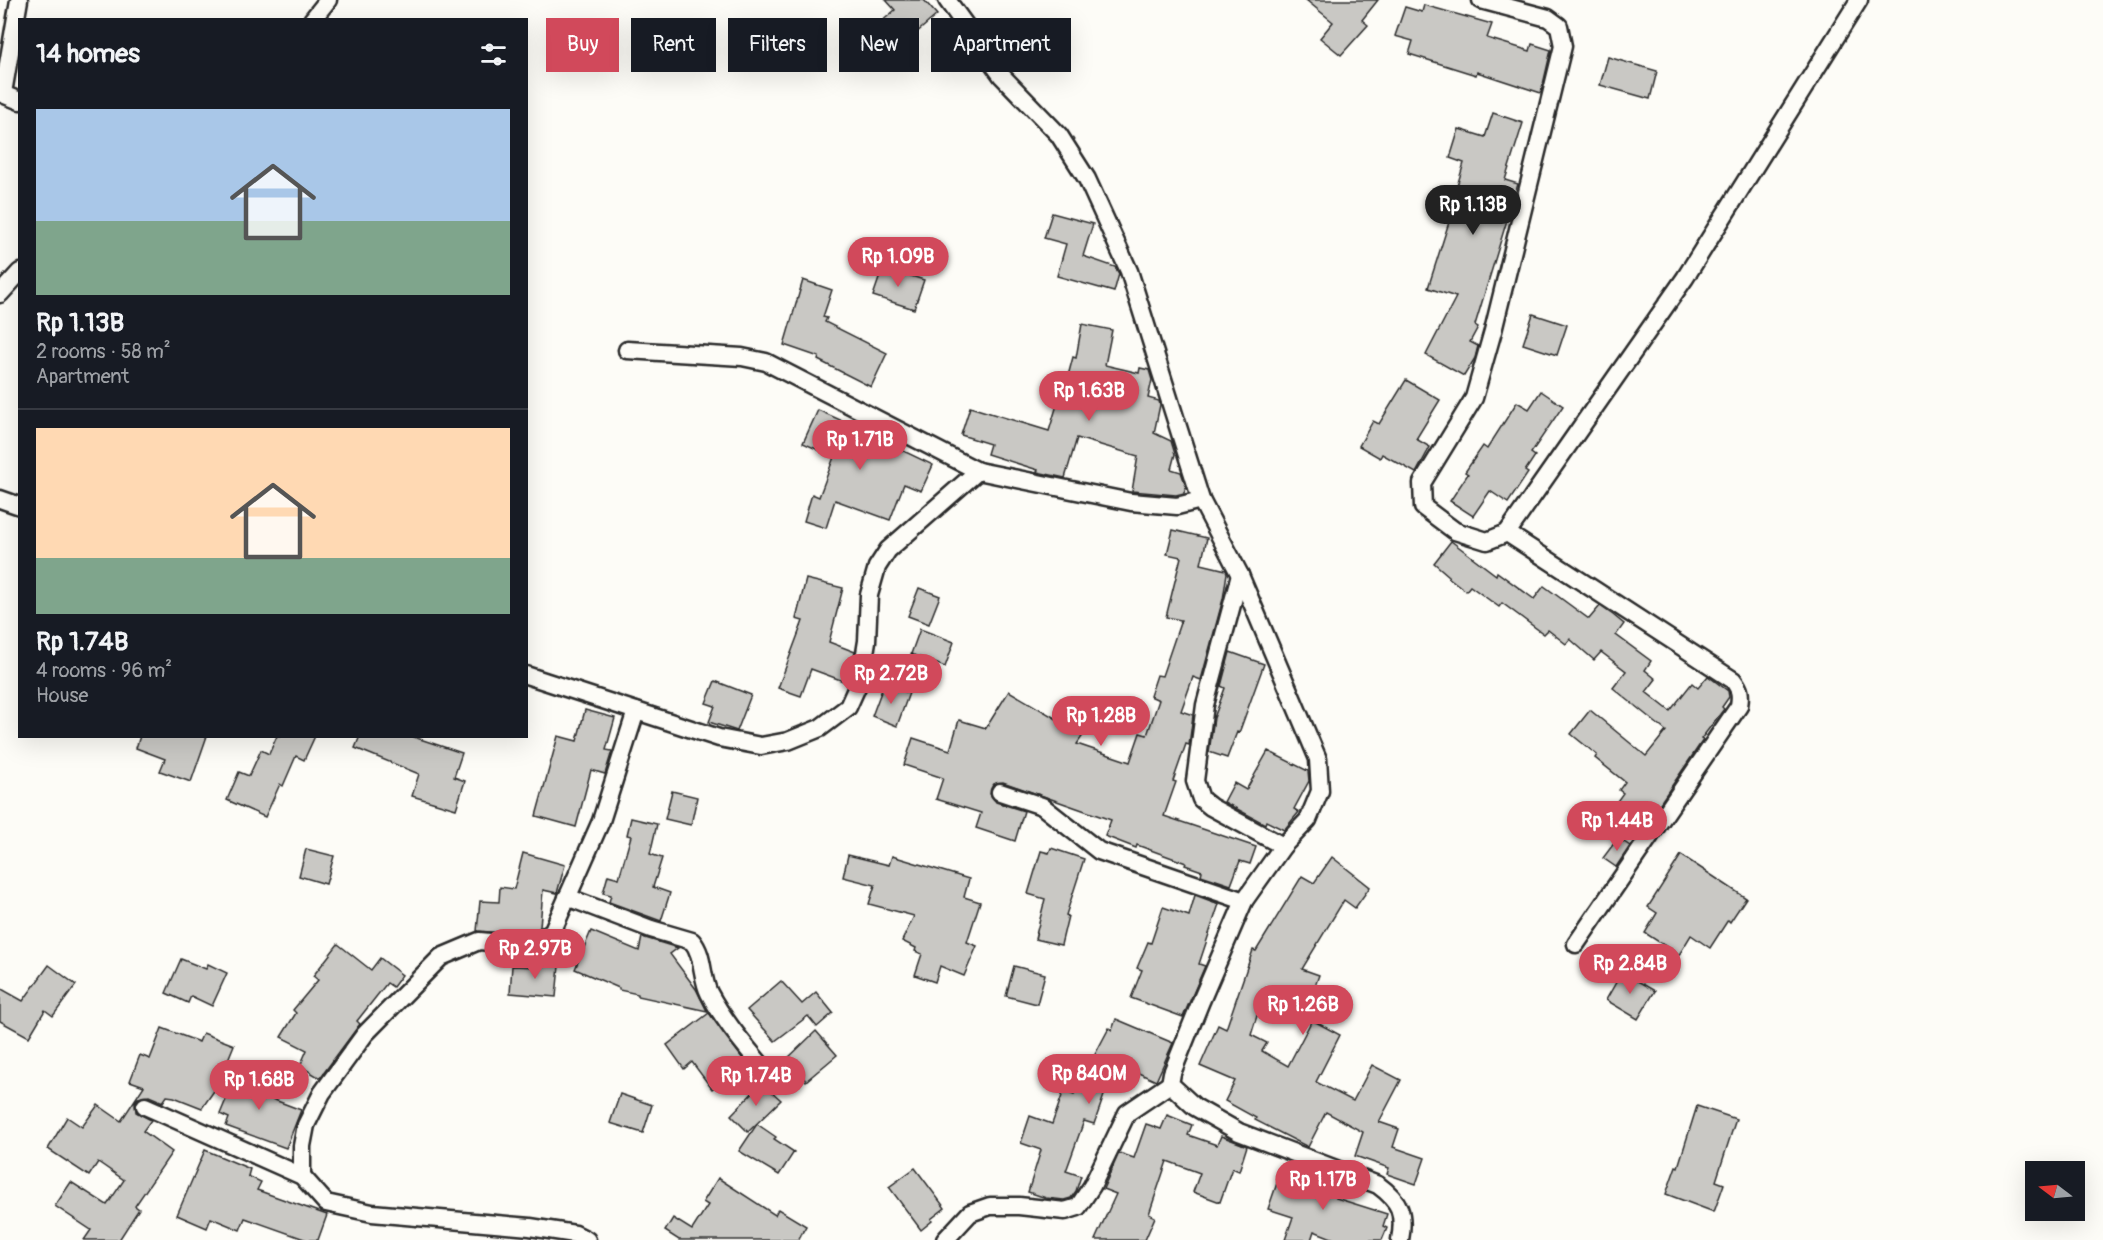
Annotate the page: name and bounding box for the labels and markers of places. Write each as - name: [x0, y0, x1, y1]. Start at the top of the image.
- pin: Rp 1.13B: [1411, 185, 1535, 236]
- pin: Rp 1.09B: [836, 237, 960, 288]
- pin: Rp 1.63B: [1027, 371, 1151, 422]
- pin: Rp 1.71B: [798, 420, 922, 471]
- pin: Rp 2.72B: [829, 654, 953, 705]
- pin: Rp 1.28B: [1039, 696, 1163, 747]
- pin: Rp 1.44B: [1555, 801, 1679, 852]
- pin: Rp 2.97B: [473, 929, 597, 980]
- pin: Rp 2.84B: [1568, 944, 1692, 995]
- pin: Rp 1.26B: [1241, 985, 1365, 1036]
- pin: Rp 840M: [1034, 1054, 1144, 1105]
- pin: Rp 1.74B: [694, 1056, 818, 1107]
- pin: Rp 1.68B: [197, 1060, 321, 1111]
- pin: Rp 1.17B: [1261, 1160, 1385, 1211]

